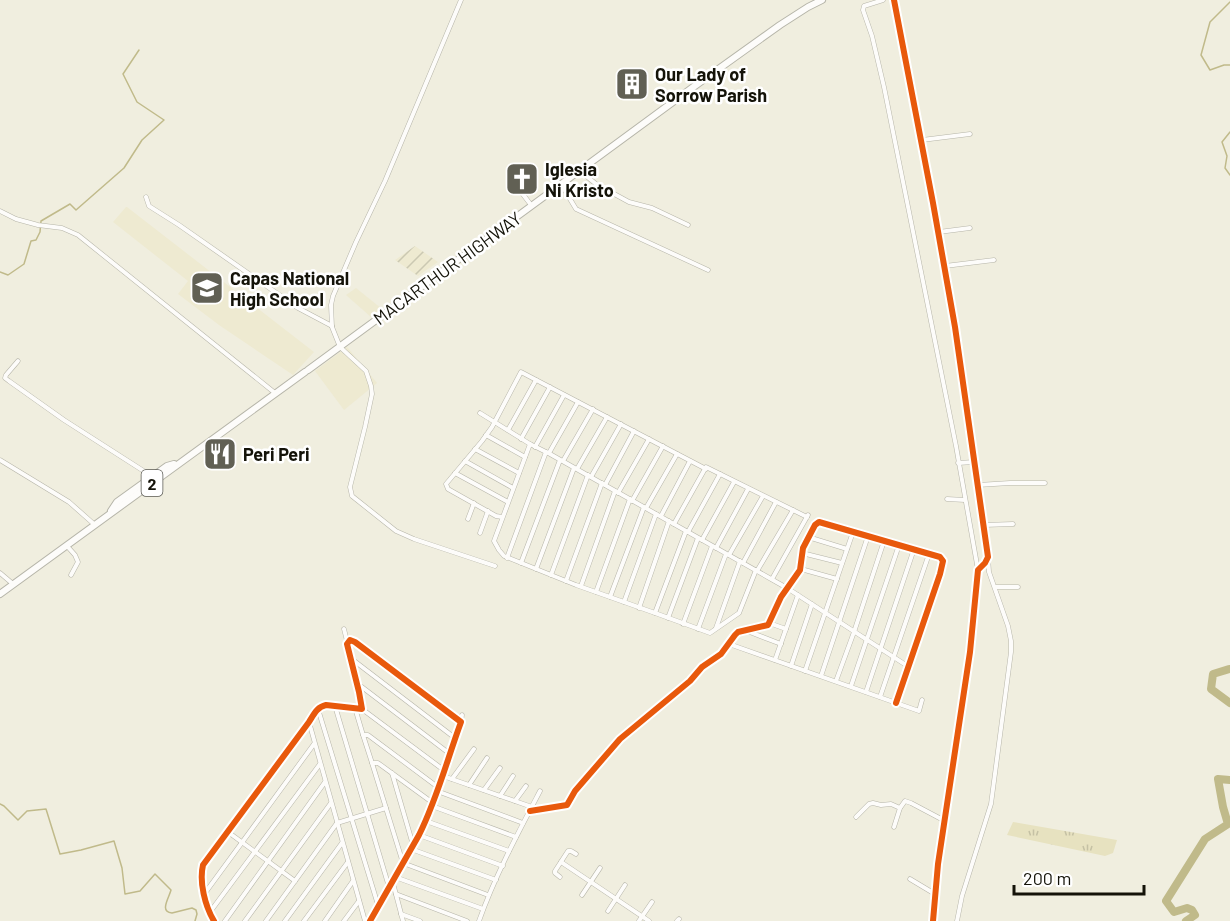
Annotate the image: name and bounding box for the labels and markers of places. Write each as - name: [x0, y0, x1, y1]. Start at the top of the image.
- place label: Our Lady of Sorrow Parish: [655, 63, 767, 106]
- building icon: Our Lady of Sorrow Parish: [614, 66, 650, 102]
- place label: Iglesia Ni Kristo: [545, 158, 614, 201]
- church icon: Iglesia Ni Kristo: [504, 161, 540, 197]
- place label: Capas National High School: [230, 267, 349, 310]
- school or university icon: Capas National High School: [189, 270, 225, 306]
- restaurant icon: Peri Peri: [202, 436, 238, 472]
- place label: Peri Peri: [243, 443, 310, 465]

